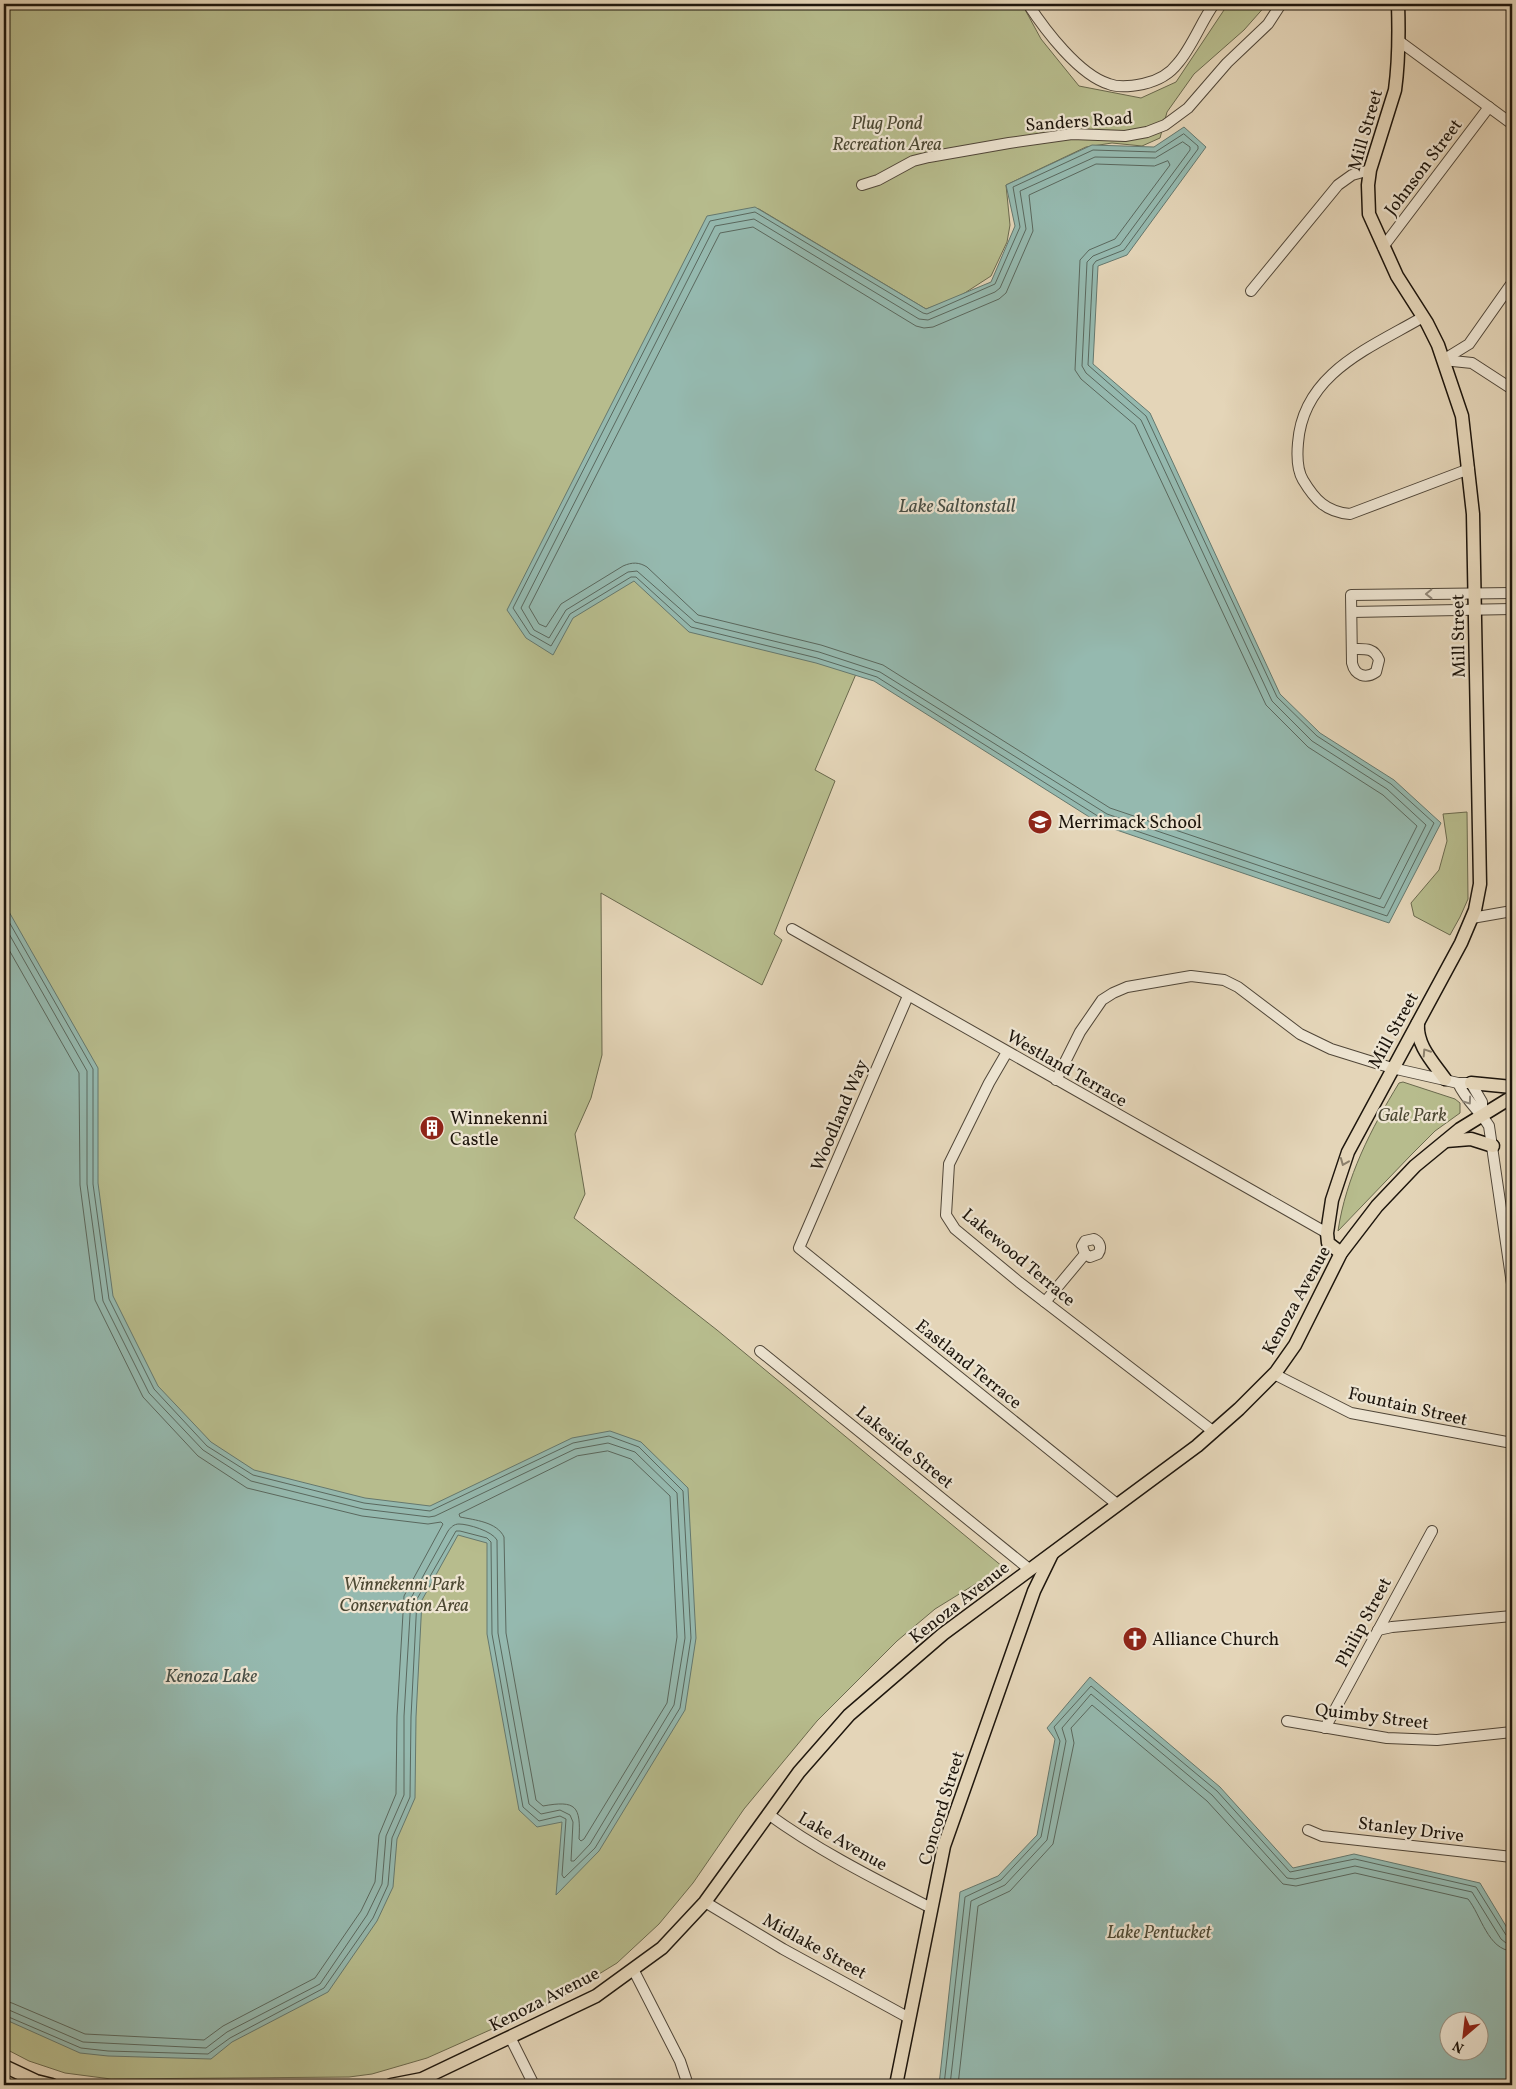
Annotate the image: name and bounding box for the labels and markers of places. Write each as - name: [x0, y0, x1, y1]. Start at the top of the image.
- school or university icon: Merrimack School: [1027, 809, 1053, 835]
- place label: Merrimack School: [1058, 811, 1202, 836]
- place label: Winnekenni Castle: [450, 1107, 548, 1153]
- building icon: Winnekenni Castle: [419, 1115, 445, 1141]
- church icon: Alliance Church: [1122, 1626, 1148, 1652]
- place label: Alliance Church: [1152, 1628, 1280, 1653]

